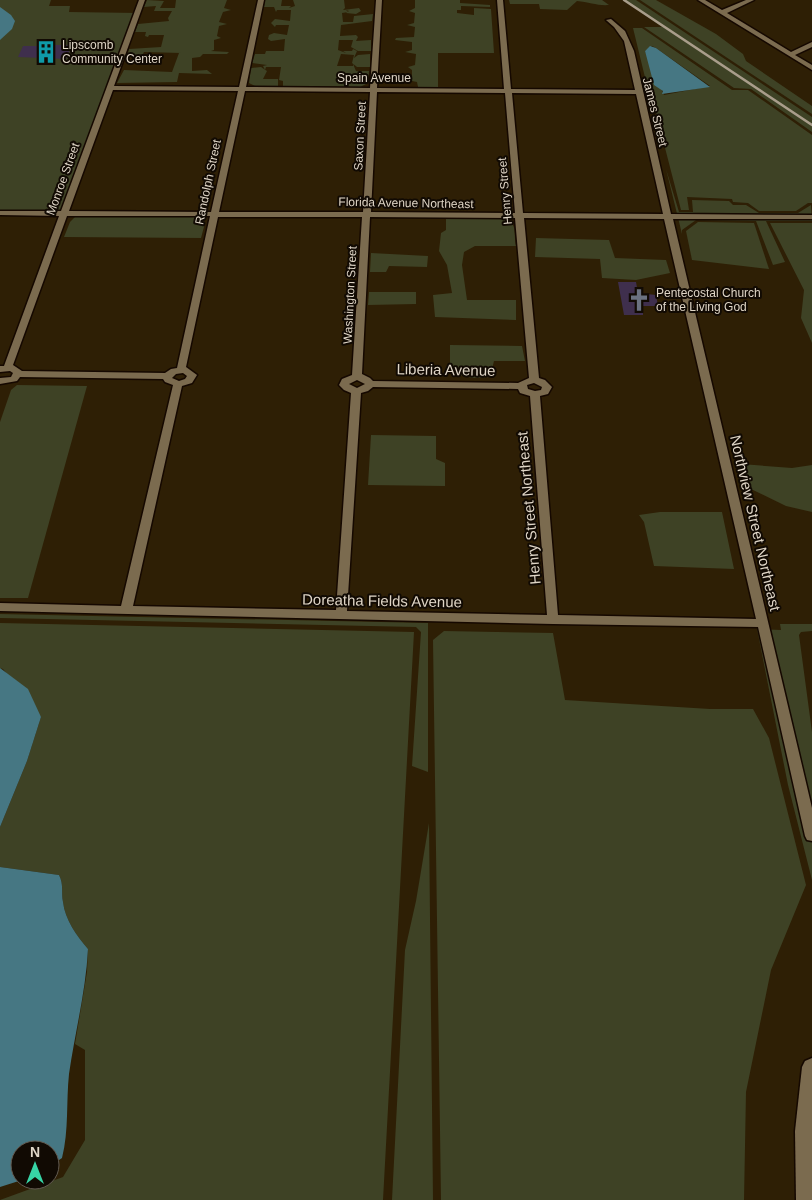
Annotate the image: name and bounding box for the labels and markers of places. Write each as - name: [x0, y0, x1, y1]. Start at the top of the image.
- place label: Lipscomb Community Center: [62, 38, 162, 66]
- building icon: Lipscomb Community Center: [33, 39, 59, 65]
- place label: Pentecostal Church of the Living God: [656, 286, 761, 314]
- church icon: Pentecostal Church of the Living God: [626, 287, 652, 313]

